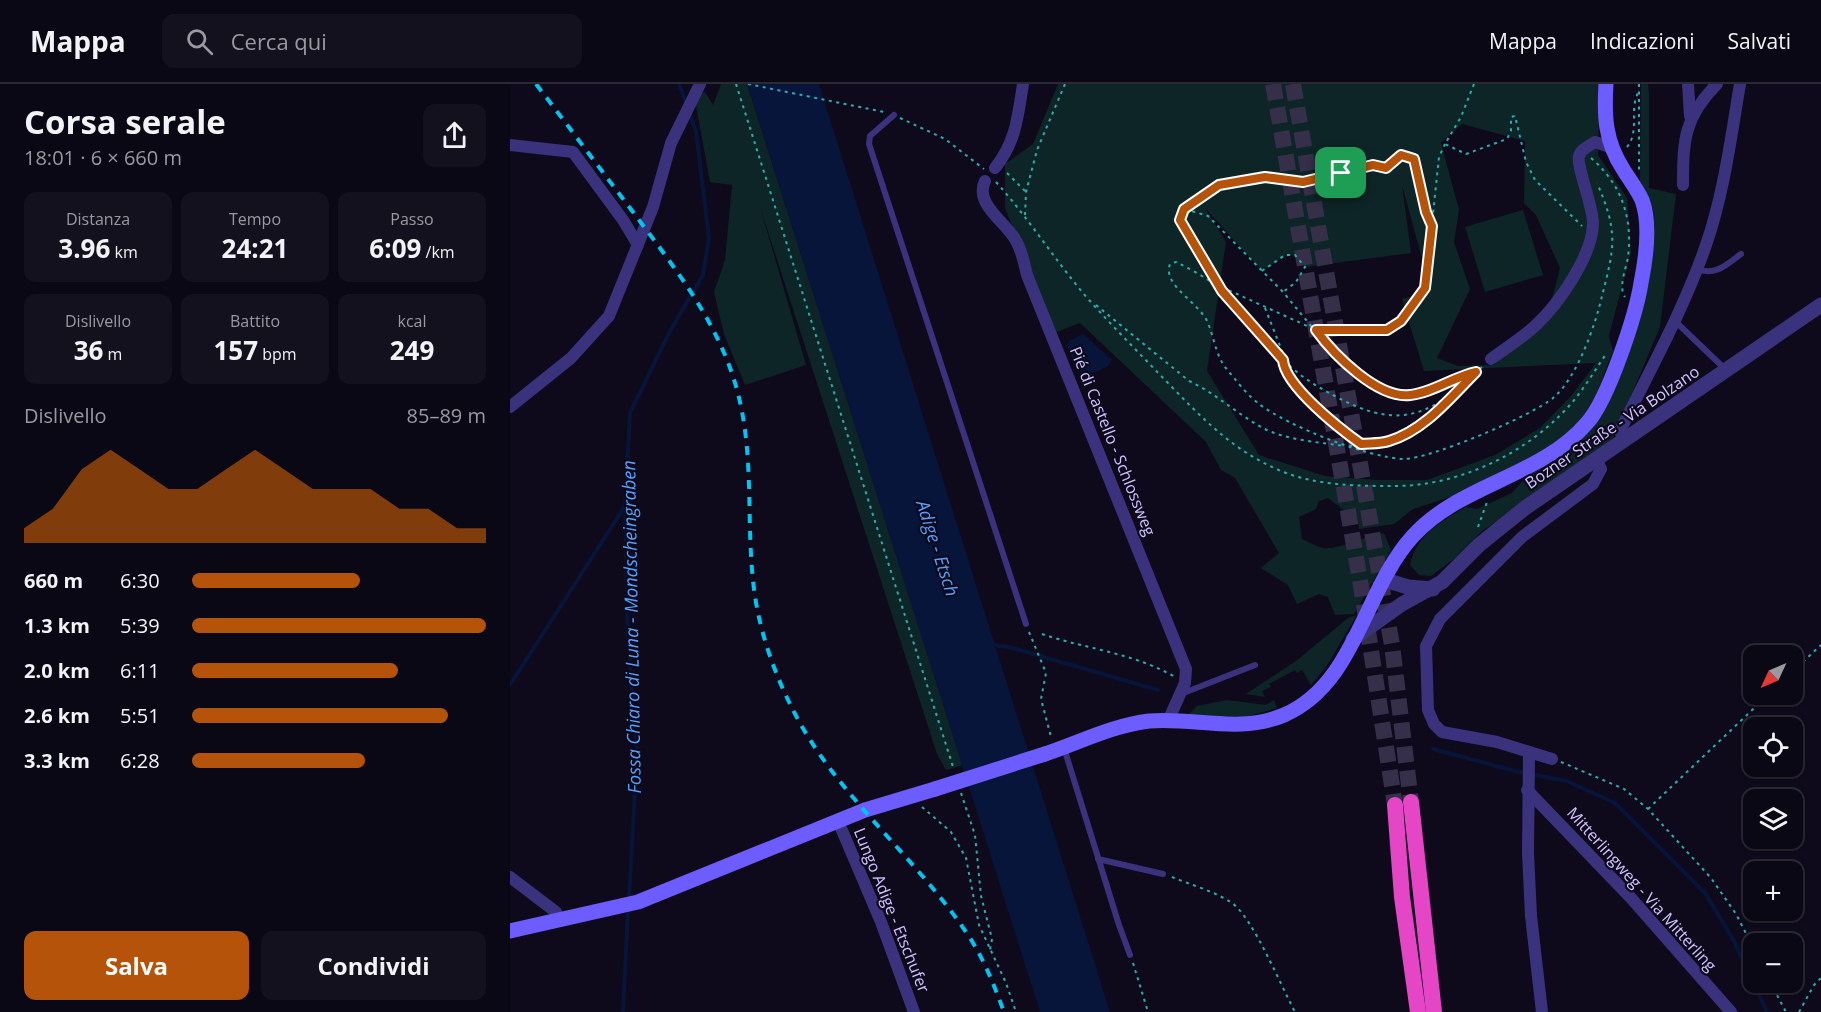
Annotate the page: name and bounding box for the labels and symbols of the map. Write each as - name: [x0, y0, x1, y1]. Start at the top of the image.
- pin: [1315, 147, 1366, 198]
- street label: Pié di Castello - Schlossweg: [1065, 343, 1161, 539]
- street label: Bozner Straße - Via Bolzano: [1521, 360, 1703, 494]
- water label: Fossa Chiaro di Luna - Mondscheingraben: [616, 460, 646, 794]
- water label: Adige - Etsch: [911, 495, 965, 599]
- north arrow: [1743, 645, 1803, 705]
- street label: Mitterlingweg - Via Mitterling: [1562, 802, 1722, 976]
- street label: Lungo Adige - Etschufer: [849, 824, 935, 996]

